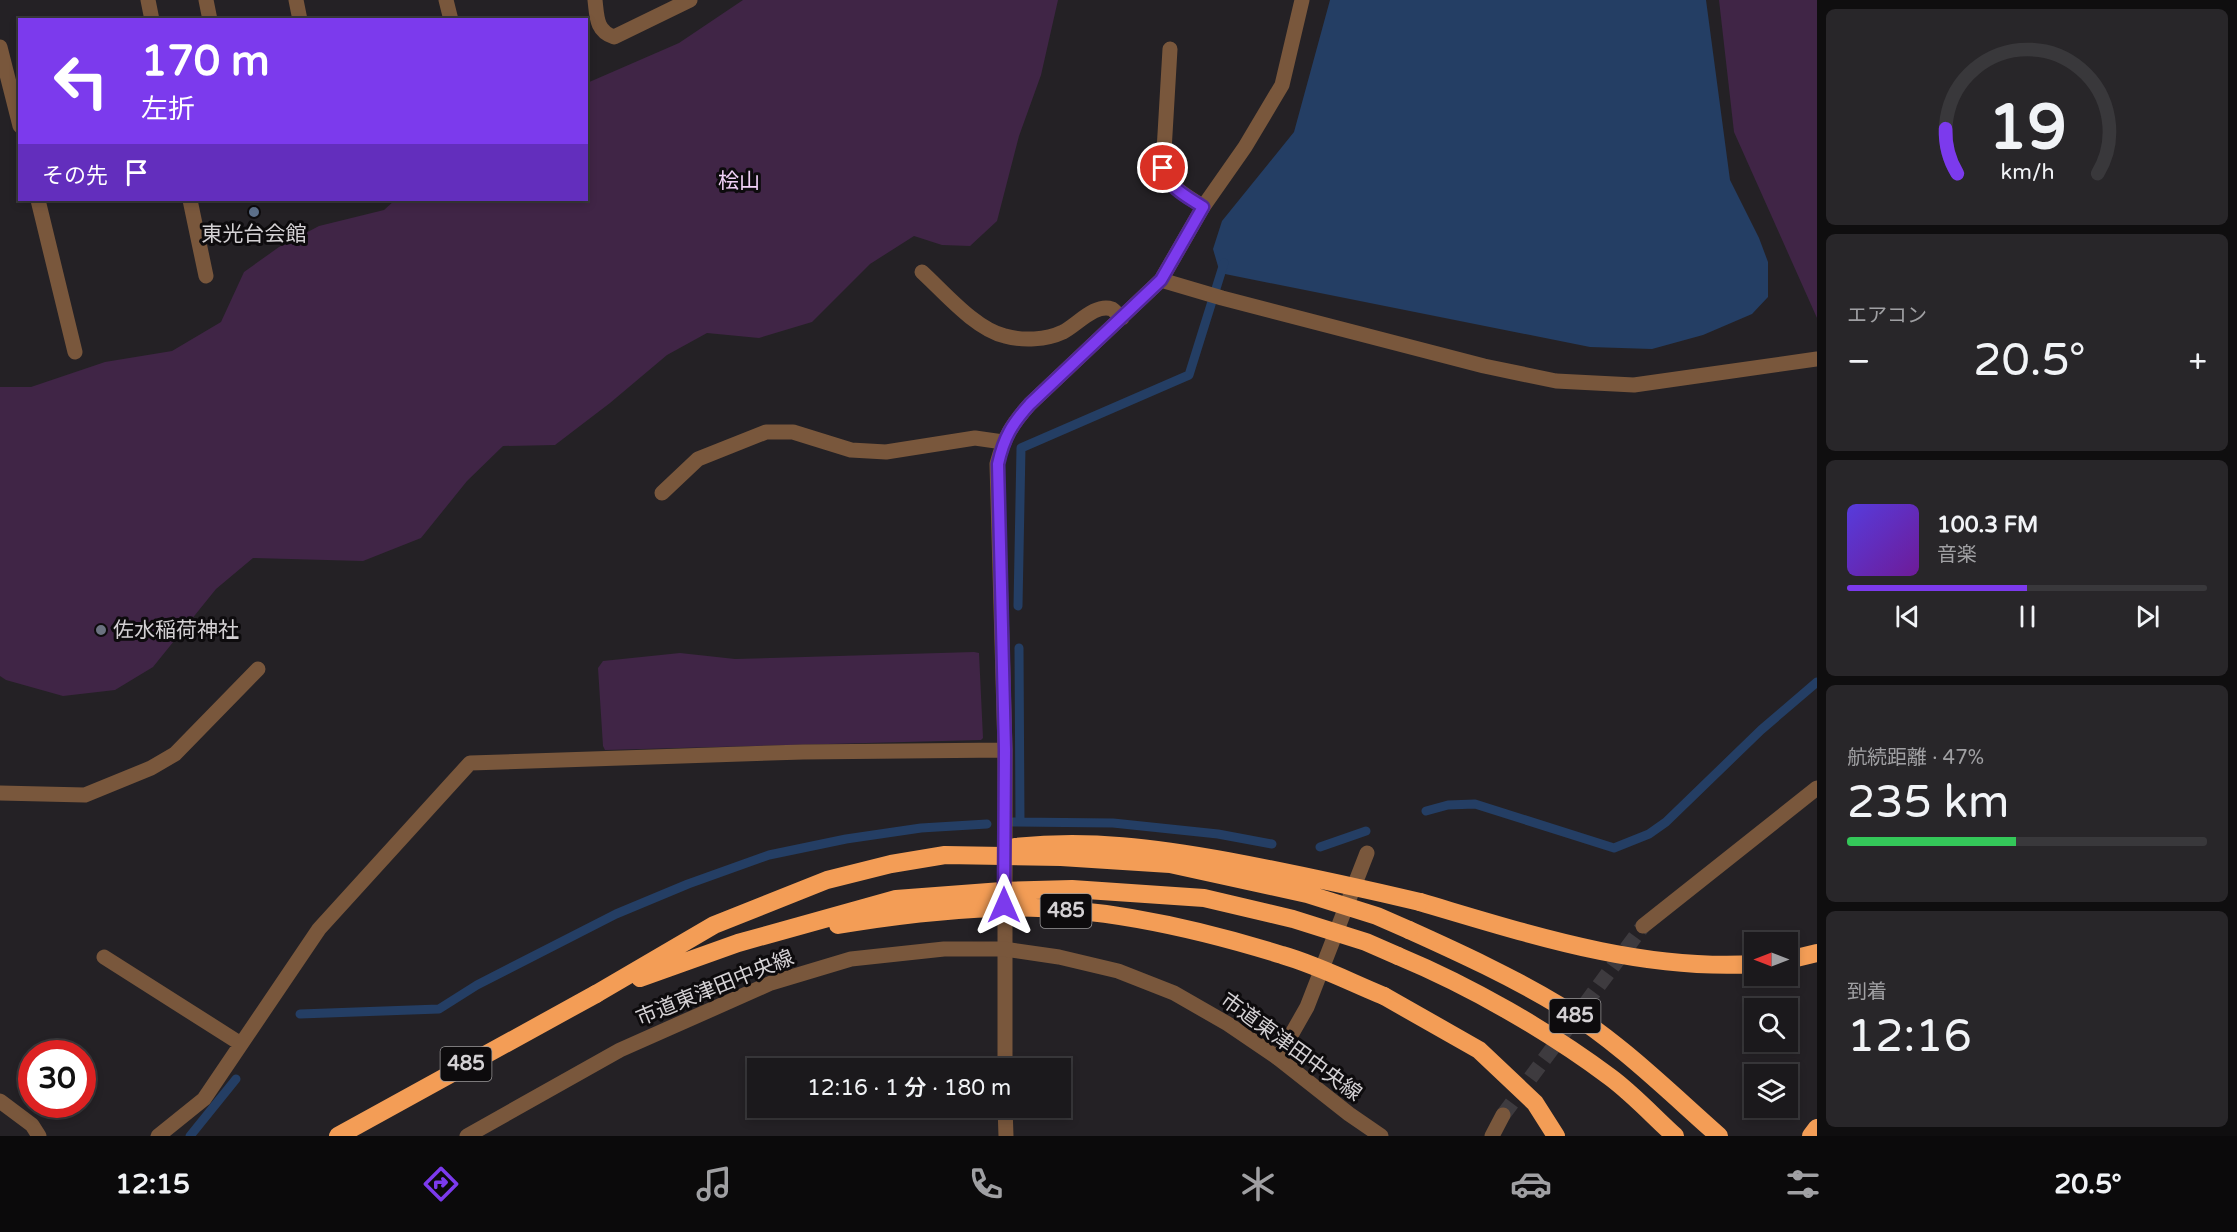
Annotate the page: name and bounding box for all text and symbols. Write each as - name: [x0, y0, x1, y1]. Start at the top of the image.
- text: 170 m: [141, 36, 270, 87]
- icon: left: [42, 42, 120, 120]
- text: 19: [1988, 91, 2066, 166]
- text: 左折: [141, 93, 195, 126]
- pin: [1137, 142, 1188, 193]
- icon: arrive: [1146, 151, 1179, 184]
- icon: arrive: [120, 156, 153, 189]
- text: km/h: [2000, 160, 2054, 186]
- text: その先: [42, 163, 108, 189]
- park label: 桧山: [718, 169, 760, 194]
- marker: 東光台会館: [247, 205, 261, 219]
- place label: 東光台会館: [202, 222, 307, 247]
- text: エアコン: [1847, 304, 1927, 328]
- text: 20.5°: [1973, 334, 2086, 388]
- text: −: [1847, 342, 1871, 381]
- text: +: [2188, 342, 2207, 381]
- text: 100.3 FM: [1937, 512, 2038, 538]
- text: 音楽: [1937, 543, 1977, 567]
- icon: previous: [1891, 600, 1924, 633]
- icon: pause: [2011, 600, 2044, 633]
- icon: next: [2131, 600, 2164, 633]
- place label: 佐水稲荷神社: [113, 618, 239, 643]
- marker: 佐水稲荷神社: [94, 623, 108, 637]
- text: 航続距離 · 47%: [1847, 746, 1984, 770]
- text: 235 km: [1847, 776, 2009, 830]
- position arrow: [972, 873, 1036, 937]
- road number: 485: [1040, 894, 1092, 928]
- north arrow: [1744, 932, 1798, 986]
- map controls: [1744, 932, 1798, 1118]
- street label: 市道東津田中央線: [632, 945, 798, 1031]
- text: 到着: [1847, 980, 1887, 1004]
- street label: 市道東津田中央線: [1216, 988, 1366, 1106]
- button: search: [1744, 998, 1798, 1052]
- road number: 485: [1550, 999, 1600, 1033]
- text: 12:16: [1847, 1010, 1972, 1064]
- speed limit sign: 30: [18, 1040, 96, 1118]
- road number: 485: [440, 1047, 492, 1081]
- button: layers: [1744, 1064, 1798, 1118]
- text: 12:16 · 1 分 · 180 m: [807, 1075, 1011, 1101]
- icon: directions: [420, 1163, 462, 1205]
- icon: music: [693, 1163, 735, 1205]
- icon: phone: [965, 1163, 1007, 1205]
- icon: climate: [1237, 1163, 1279, 1205]
- icon: car: [1510, 1163, 1552, 1205]
- icon: filters: [1782, 1163, 1824, 1205]
- text: 12:15: [115, 1168, 190, 1201]
- text: 20.5°: [2054, 1168, 2122, 1201]

